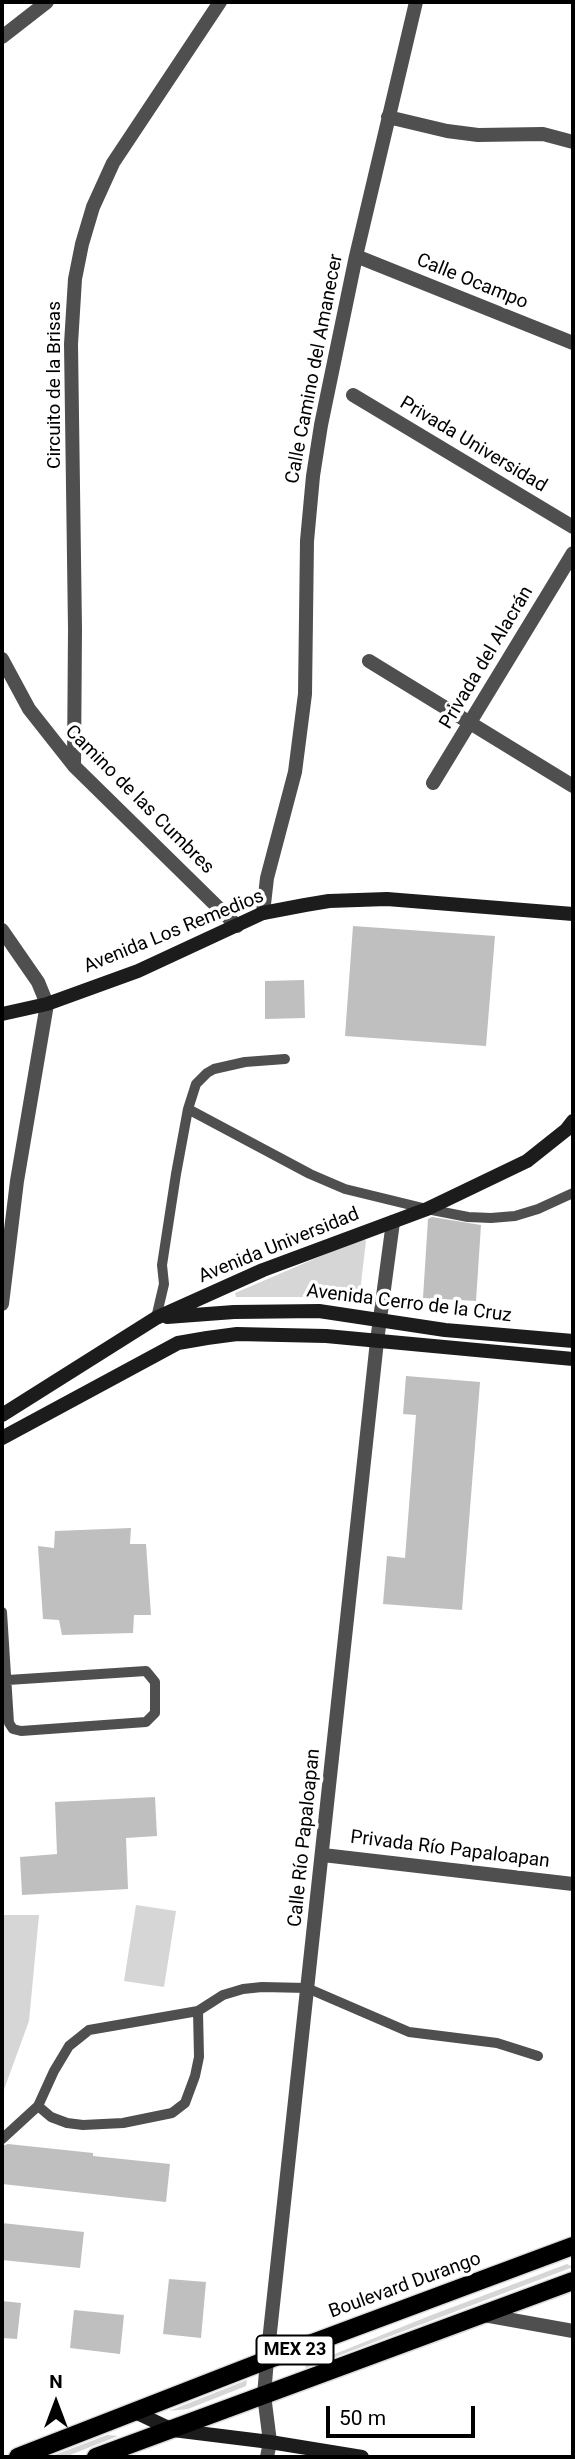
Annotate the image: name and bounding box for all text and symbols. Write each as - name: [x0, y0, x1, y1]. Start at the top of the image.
- street label: Calle Ocampo: [413, 249, 531, 315]
- street label: Calle Camino del Amanecer: [282, 252, 348, 486]
- street label: Circuito de la Brisas: [44, 301, 66, 469]
- street label: Privada Universidad: [395, 392, 551, 498]
- street label: Privada del Alacrán: [435, 582, 539, 734]
- street label: Camino de las Cumbres: [60, 721, 218, 879]
- street label: Avenida Los Remedios: [81, 885, 267, 979]
- street label: Avenida Universidad: [195, 1203, 363, 1289]
- street label: Avenida Cerro de la Cruz: [305, 1280, 513, 1328]
- street label: Calle Río Papaloapan: [284, 1748, 326, 1928]
- street label: Privada Río Papaloapan: [349, 1826, 551, 1874]
- street label: Boulevard Durango: [326, 2248, 484, 2324]
- road number: MEX 23: [256, 2336, 334, 2364]
- north arrow: [21, 2368, 91, 2438]
- text: N: [49, 2370, 63, 2393]
- scale bar: [330, 2392, 479, 2436]
- text: 50 m: [339, 2406, 386, 2430]

